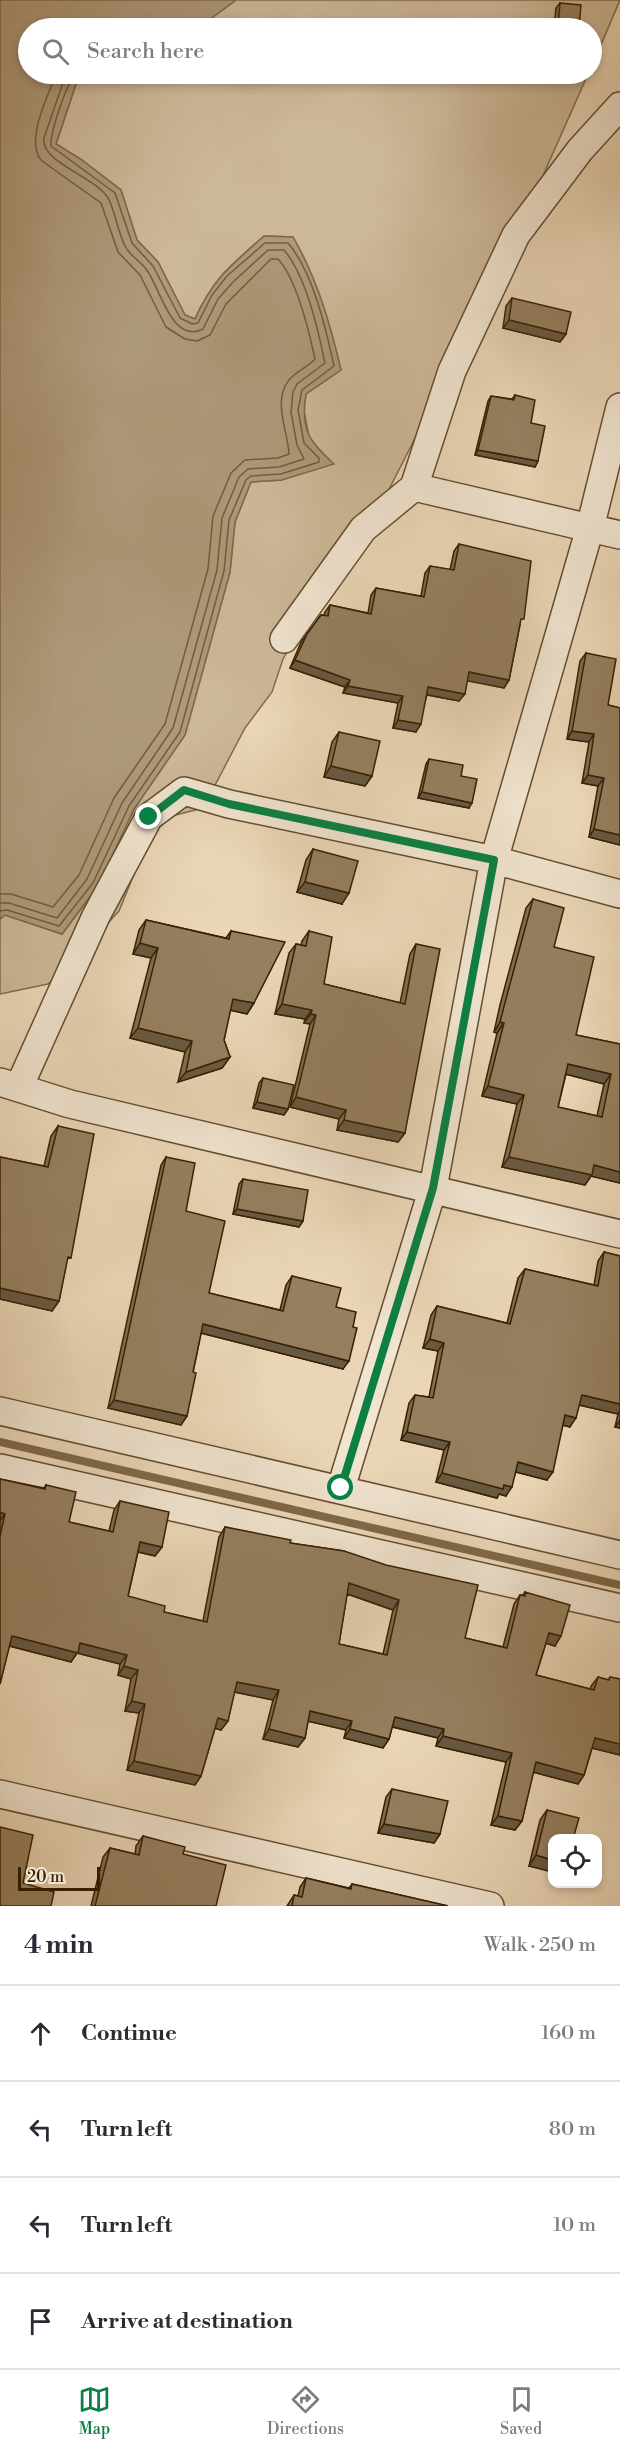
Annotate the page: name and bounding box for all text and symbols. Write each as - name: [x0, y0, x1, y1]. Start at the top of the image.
- search box: [18, 18, 602, 84]
- icon: search: [39, 35, 72, 68]
- text: Search here: [87, 38, 204, 65]
- route end: [135, 803, 161, 829]
- route start: [327, 1474, 353, 1500]
- map controls: [548, 1834, 602, 1888]
- button: locate: [548, 1834, 602, 1888]
- scale bar: [18, 1864, 100, 1892]
- text: 20 m: [27, 1867, 64, 1887]
- text: 4 min: [24, 1929, 94, 1961]
- text: Walk · 250 m: [484, 1933, 596, 1958]
- icon: ahead: [24, 2017, 57, 2050]
- text: Continue: [81, 2020, 177, 2047]
- text: 160 m: [541, 2021, 596, 2046]
- icon: left: [24, 2113, 57, 2146]
- text: Turn left: [81, 2116, 172, 2143]
- text: 80 m: [549, 2117, 596, 2142]
- icon: left: [24, 2209, 57, 2242]
- text: Turn left: [81, 2212, 172, 2239]
- text: 10 m: [553, 2213, 596, 2238]
- icon: arrive: [24, 2305, 57, 2338]
- text: Arrive at destination: [81, 2308, 293, 2335]
- tab: Map: [78, 2383, 111, 2439]
- tab: Directions: [267, 2383, 344, 2439]
- tab: Saved: [500, 2383, 542, 2439]

